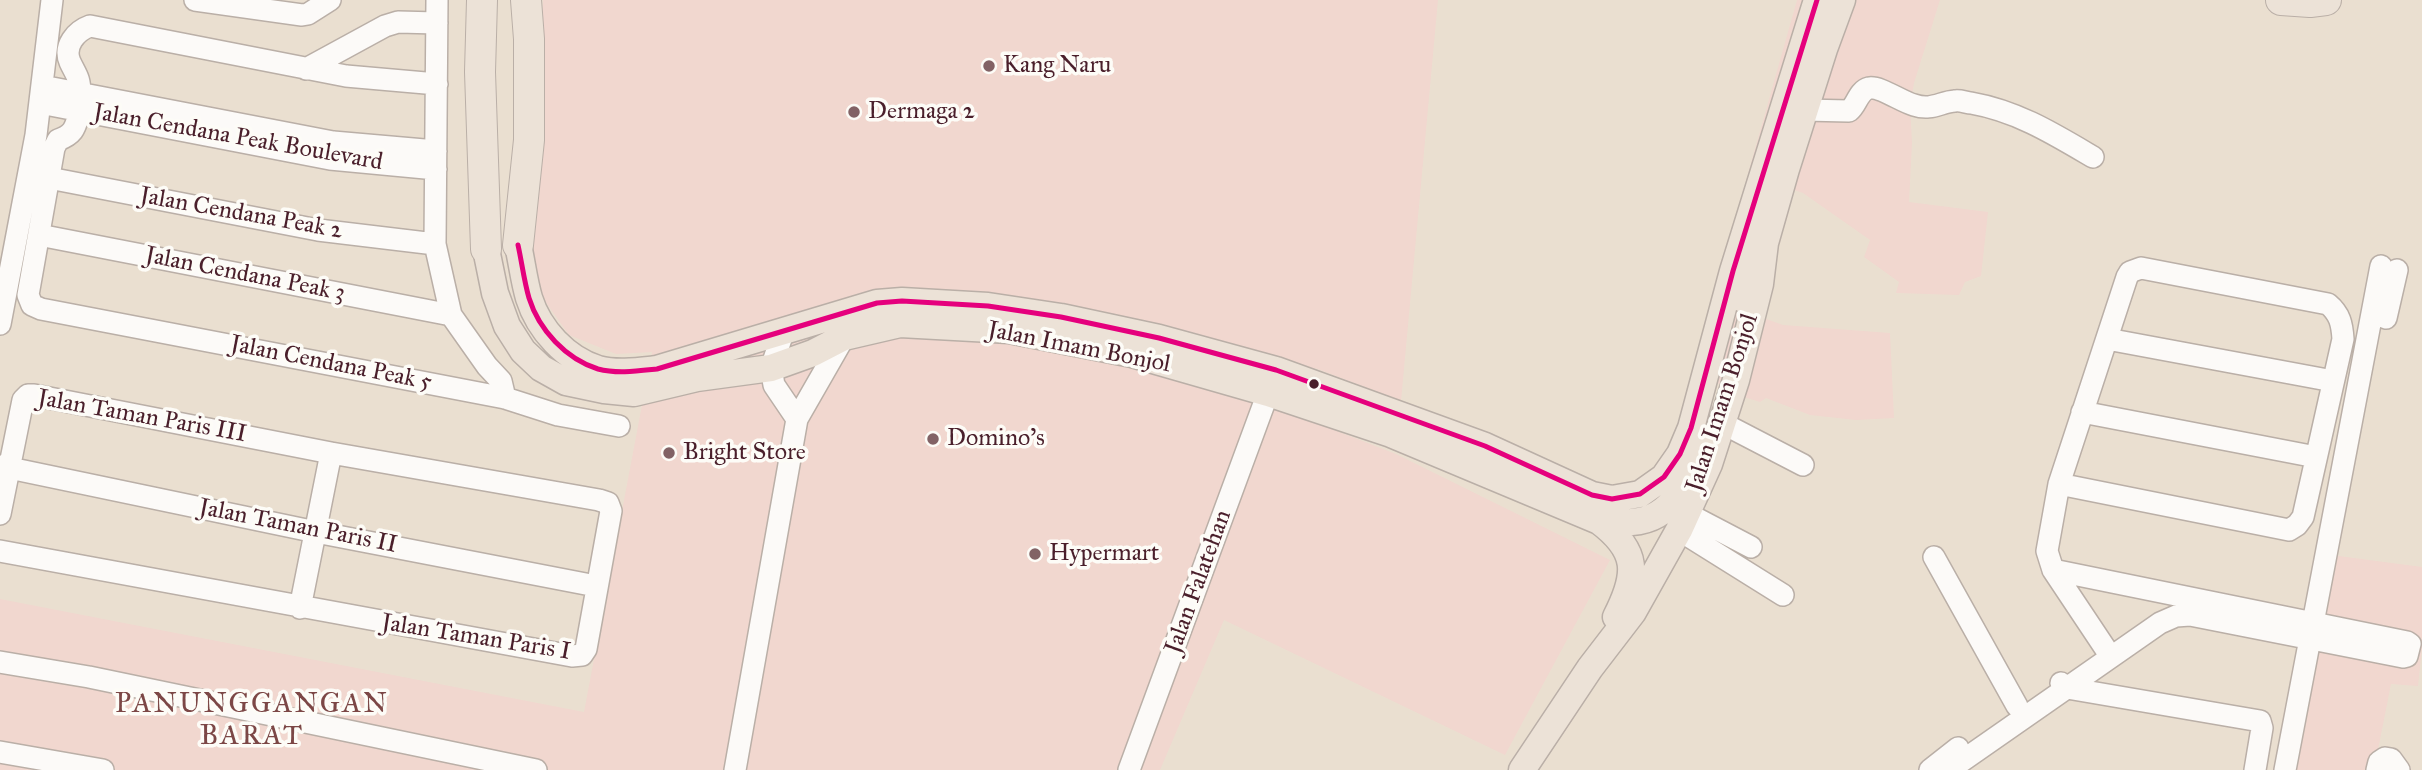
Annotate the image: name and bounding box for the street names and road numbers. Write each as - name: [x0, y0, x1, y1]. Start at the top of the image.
- street label: Jalan Cendana Peak Boulevard: [91, 98, 385, 178]
- street label: Jalan Cendana Peak 2: [137, 182, 345, 246]
- street label: Jalan Cendana Peak 3: [143, 241, 347, 309]
- street label: Jalan Imam Bonjol: [1681, 310, 1765, 496]
- street label: Jalan Imam Bonjol: [985, 316, 1173, 380]
- street label: Jalan Cendana Peak 5: [228, 330, 434, 398]
- street label: Jalan Taman Paris III: [35, 384, 249, 450]
- street label: Jalan Taman Paris II: [197, 494, 399, 560]
- street label: Jalan Falatehan: [1160, 506, 1238, 658]
- street label: Jalan Taman Paris I: [379, 609, 573, 667]

